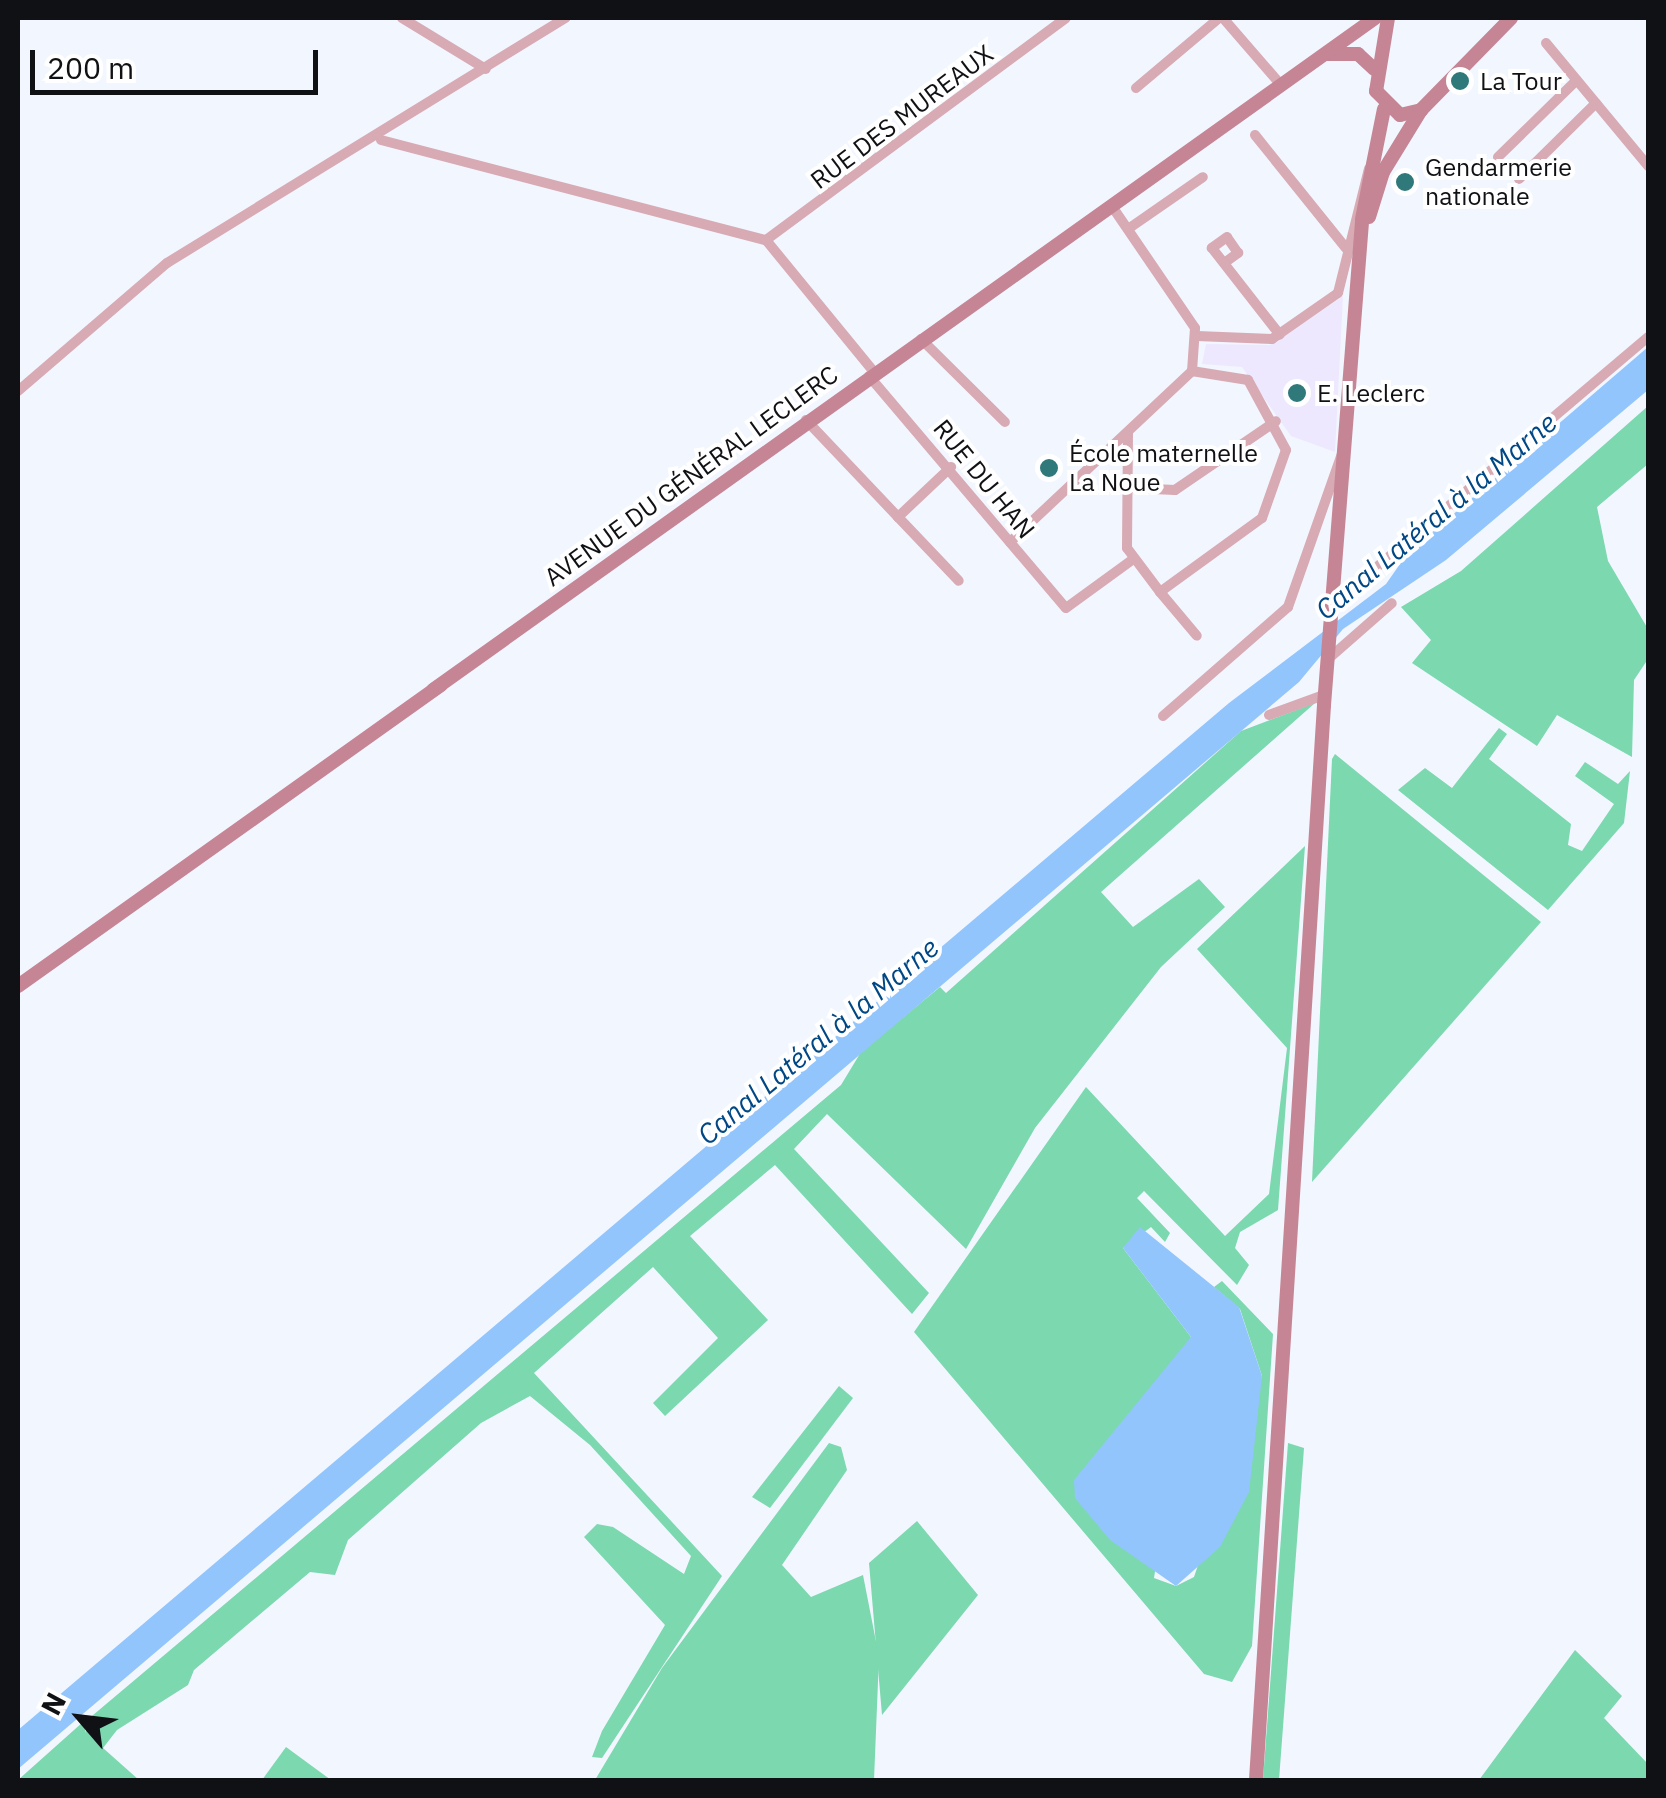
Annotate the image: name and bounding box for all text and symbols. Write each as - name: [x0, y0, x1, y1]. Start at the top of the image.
- scale bar: [35, 30, 322, 92]
- street label: RUE DES MUREAUX: [805, 39, 999, 195]
- text: 200 m: [47, 48, 134, 87]
- place label: La Tour: [1480, 66, 1562, 96]
- marker: La Tour: [1449, 70, 1471, 92]
- place label: Gendarmerie nationale: [1425, 153, 1572, 212]
- marker: Gendarmerie nationale: [1394, 171, 1416, 193]
- street label: AVENUE DU GÉNÉRAL LECLERC: [539, 359, 843, 593]
- place label: E. Leclerc: [1317, 378, 1425, 408]
- marker: E. Leclerc: [1286, 382, 1308, 404]
- water label: Canal Latéral à la Marne: [1309, 406, 1563, 626]
- street label: RUE DU HAN: [927, 414, 1041, 544]
- place label: École maternelle La Noue: [1069, 439, 1258, 498]
- marker: École maternelle La Noue: [1038, 457, 1060, 479]
- water label: Canal Latéral à la Marne: [691, 931, 945, 1151]
- north arrow: [30, 1668, 130, 1768]
- text: N: [32, 1686, 74, 1721]

